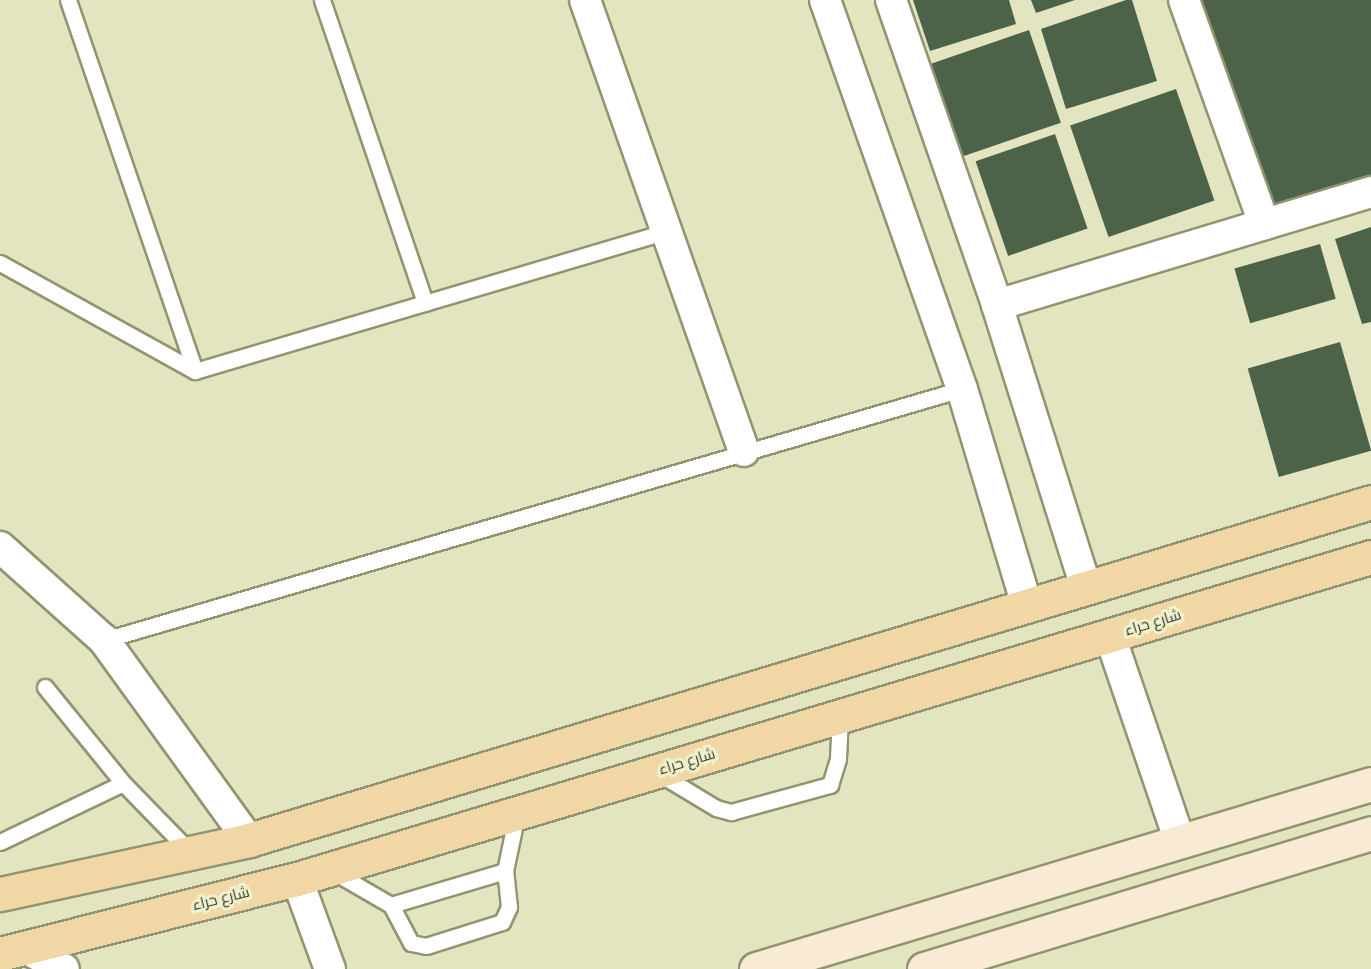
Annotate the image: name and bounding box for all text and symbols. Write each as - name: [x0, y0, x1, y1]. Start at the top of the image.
- street label: شارع حراء: [1123, 606, 1183, 640]
- street label: شارع حراء: [657, 745, 717, 779]
- street label: شارع حراء: [191, 883, 251, 915]

